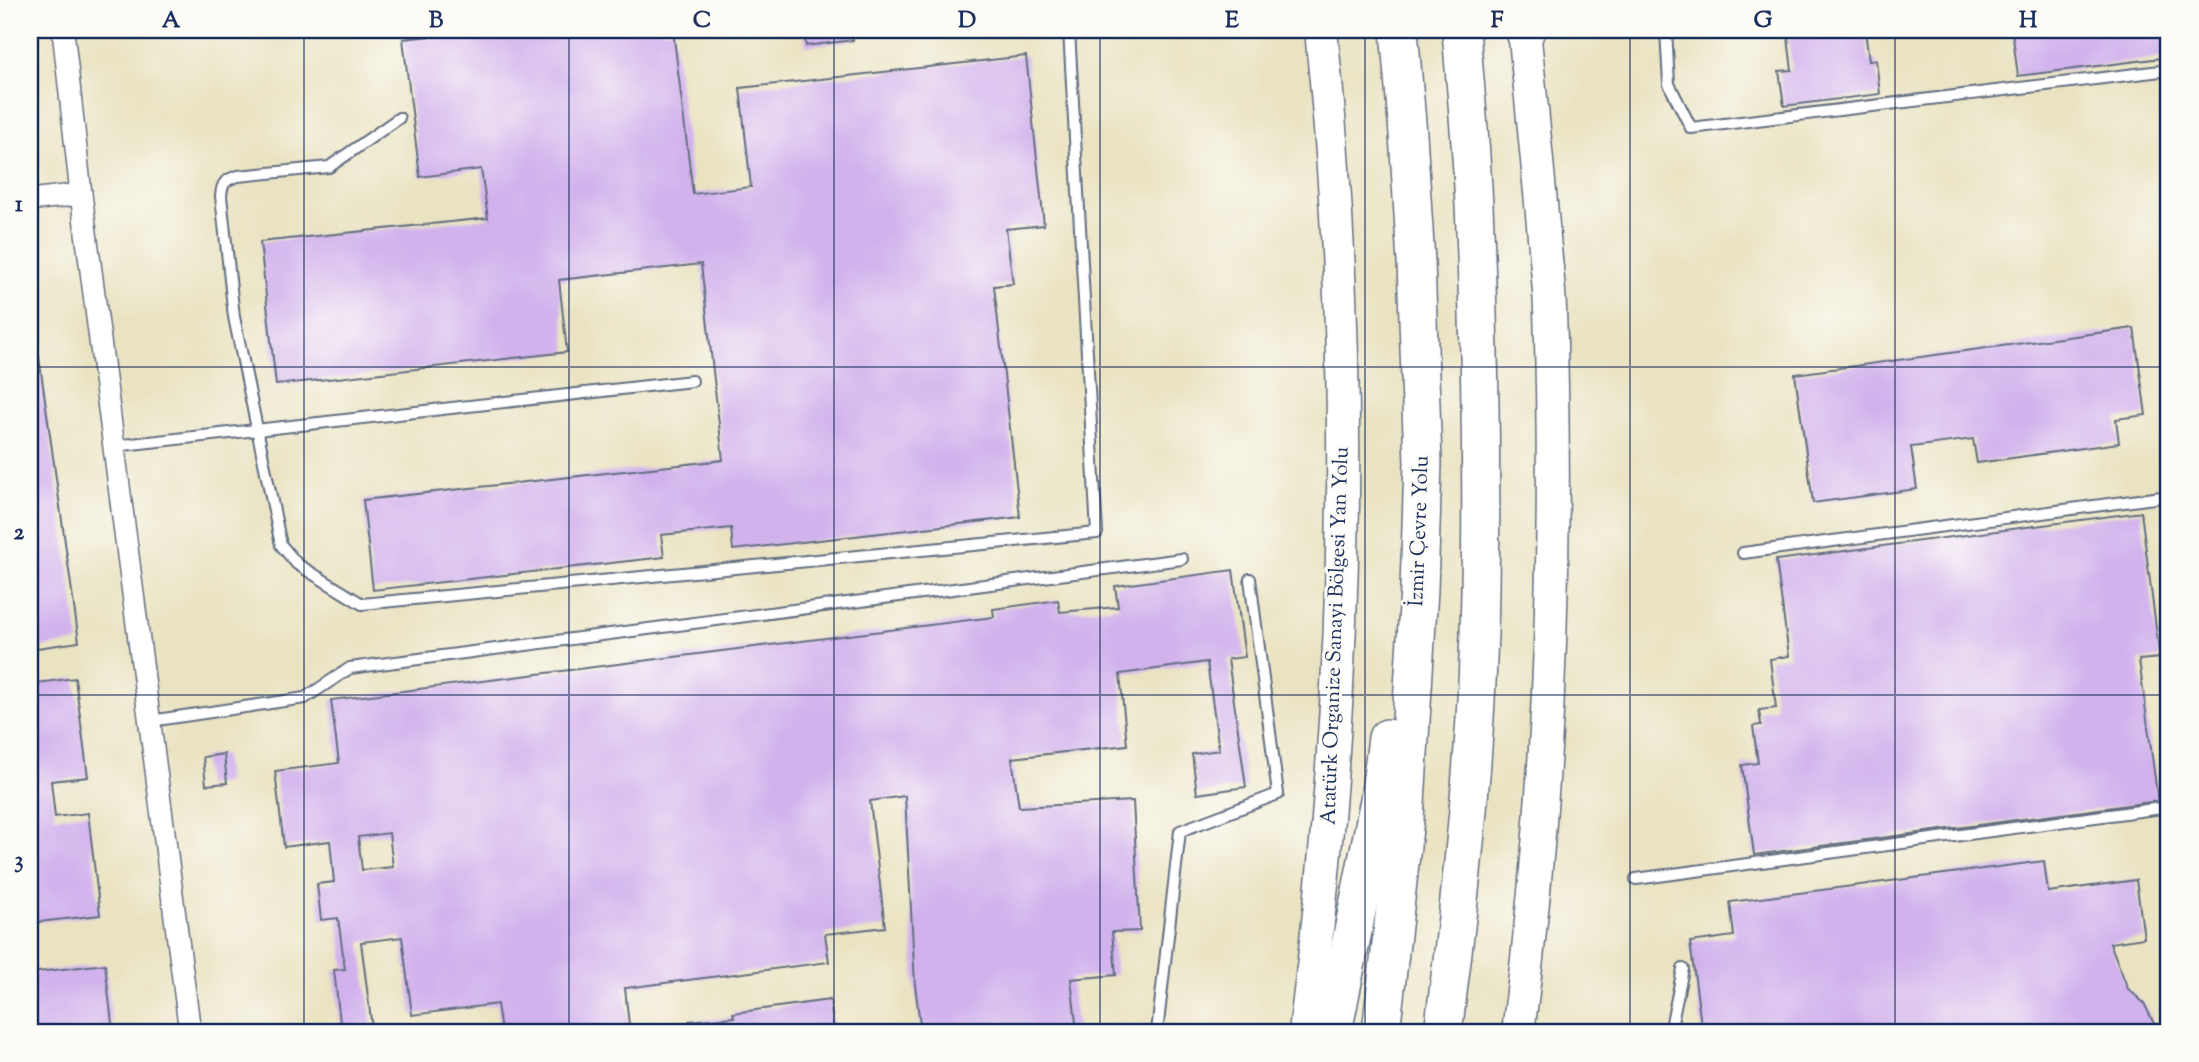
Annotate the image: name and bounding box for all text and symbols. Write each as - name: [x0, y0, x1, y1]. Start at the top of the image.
- text: A: [162, 5, 181, 38]
- text: B: [429, 5, 444, 38]
- text: C: [693, 5, 711, 38]
- text: D: [958, 5, 976, 38]
- text: E: [1225, 5, 1239, 38]
- text: F: [1491, 5, 1504, 38]
- text: G: [1754, 5, 1773, 38]
- text: H: [2019, 5, 2038, 38]
- text: 1: [15, 189, 23, 222]
- street label: Atatürk Organize Sanayi Bölgesi Yan Yolu: [1314, 446, 1358, 826]
- street label: İzmir Çevre Yolu: [1402, 455, 1438, 607]
- text: 2: [14, 517, 25, 550]
- text: 3: [14, 845, 24, 878]

